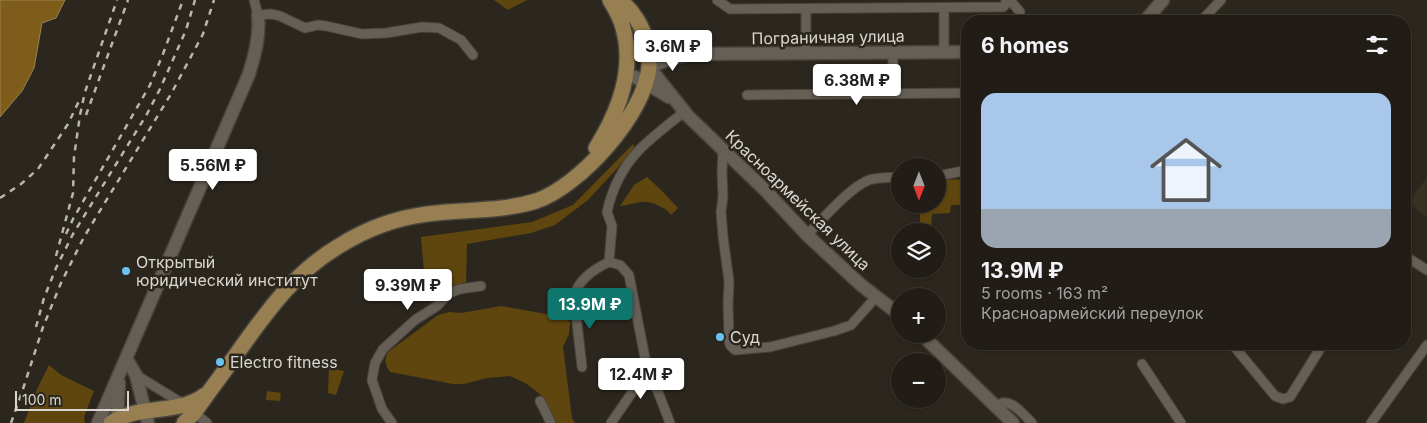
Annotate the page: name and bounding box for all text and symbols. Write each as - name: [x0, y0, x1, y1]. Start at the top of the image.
- street label: Пограничная улица: [751, 26, 905, 48]
- pin: 3.6M ₽: [632, 30, 714, 72]
- icon: filters: [1363, 31, 1391, 59]
- text: 6 homes: [981, 33, 1069, 58]
- text: 3.6M ₽: [645, 36, 701, 56]
- pin: 6.38M ₽: [811, 64, 903, 106]
- text: 6.38M ₽: [824, 70, 890, 90]
- icon: home: [1141, 125, 1231, 215]
- street label: Красноармейская улица: [721, 126, 875, 274]
- pin: 5.56M ₽: [167, 148, 259, 191]
- text: 5.56M ₽: [180, 155, 246, 175]
- north arrow: [891, 158, 946, 212]
- map controls: [891, 158, 946, 408]
- button: layers: [891, 223, 946, 278]
- place label: Открытый юридический институт: [136, 252, 318, 290]
- text: 13.9M ₽: [981, 258, 1064, 283]
- marker: Открытый юридический институт: [120, 265, 132, 277]
- pin: 9.39M ₽: [362, 268, 454, 311]
- text: 9.39M ₽: [375, 275, 441, 295]
- text: 5 rooms · 163 m²: [981, 283, 1108, 303]
- pin: 13.9M ₽: [544, 288, 636, 330]
- button: +: [891, 288, 946, 343]
- text: 13.9M ₽: [559, 294, 621, 314]
- text: Красноармейский переулок: [981, 303, 1203, 323]
- place label: Суд: [730, 327, 760, 347]
- marker: Суд: [714, 331, 726, 343]
- place label: Electro fitness: [230, 352, 338, 372]
- button: −: [891, 353, 946, 408]
- marker: Electro fitness: [214, 356, 226, 368]
- pin: 12.4M ₽: [595, 358, 687, 400]
- text: 12.4M ₽: [609, 364, 673, 384]
- scale bar: [15, 388, 129, 411]
- text: 100 m: [22, 391, 62, 408]

